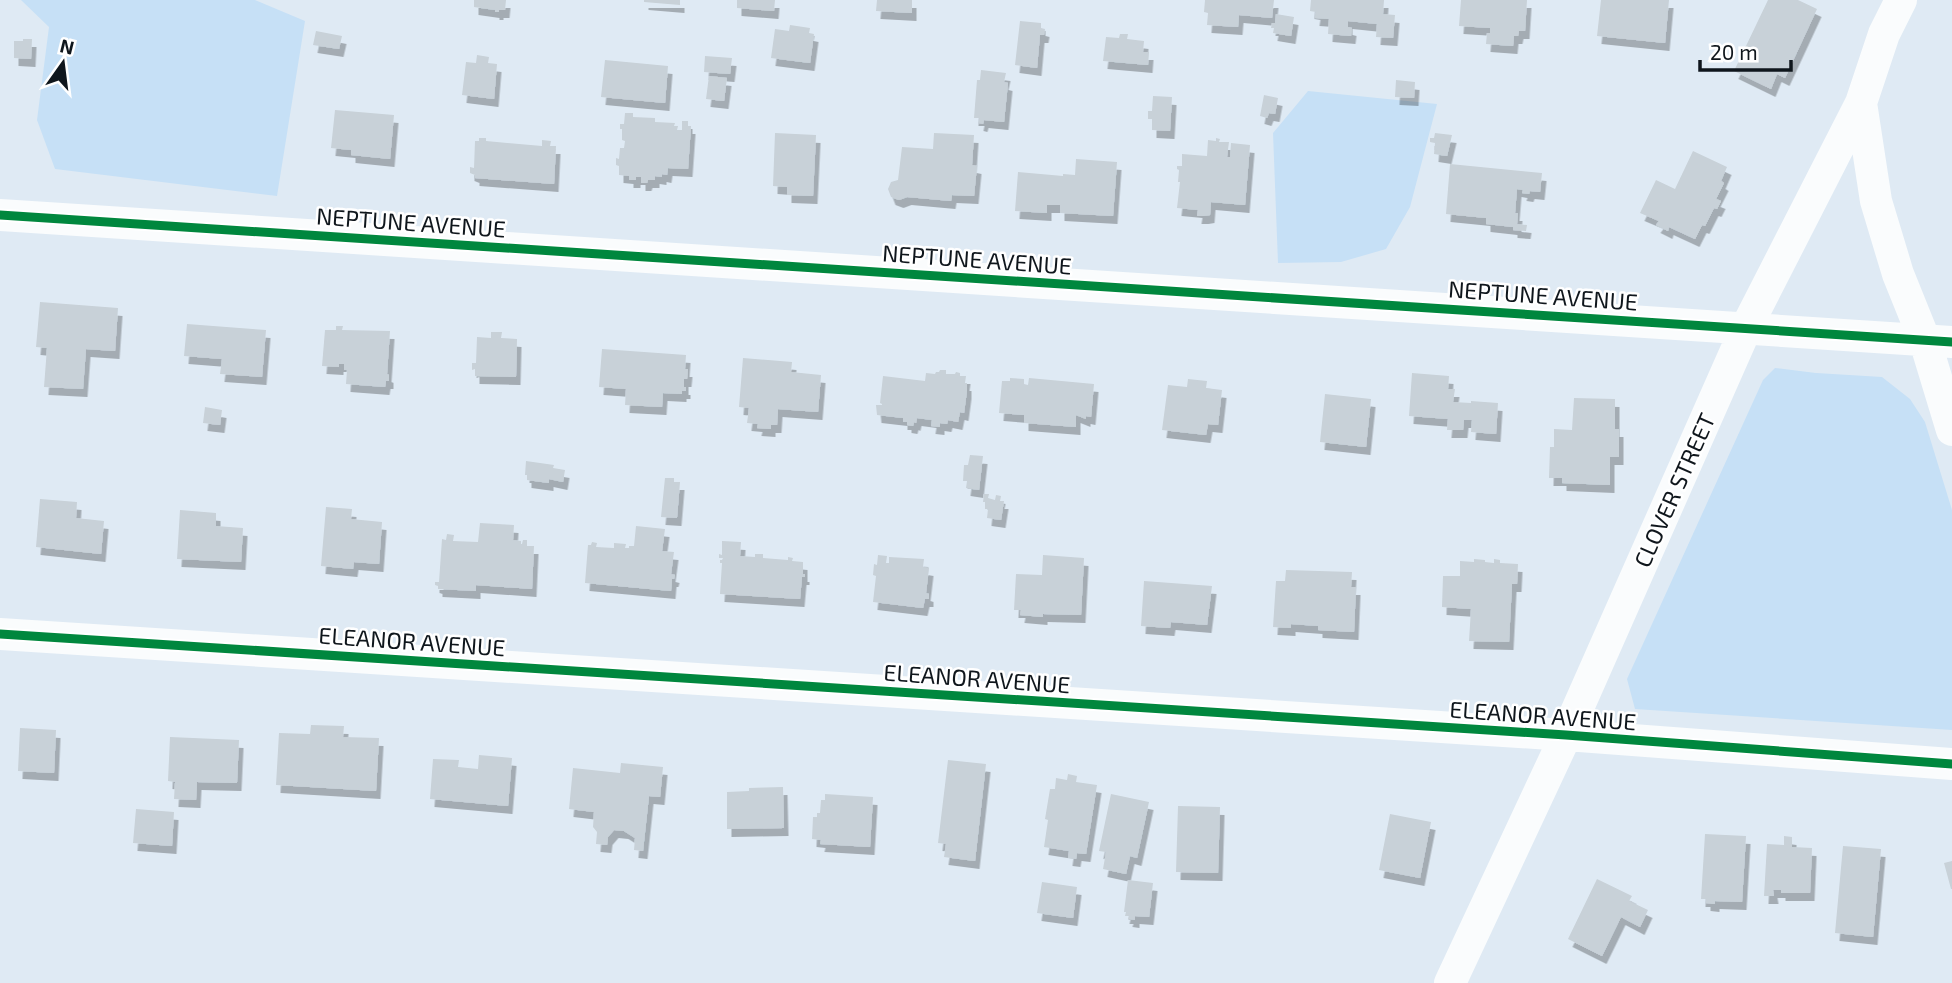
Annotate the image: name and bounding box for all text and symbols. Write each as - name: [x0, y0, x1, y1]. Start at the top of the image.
- north arrow: [28, 28, 98, 98]
- scale bar: [1700, 28, 1791, 72]
- text: N: [58, 33, 77, 59]
- text: 20 m: [1710, 39, 1758, 64]
- street label: NEPTUNE AVENUE: [315, 201, 507, 243]
- street label: NEPTUNE AVENUE: [881, 238, 1073, 280]
- street label: NEPTUNE AVENUE: [1447, 274, 1639, 316]
- street label: CLOVER STREET: [1628, 409, 1720, 571]
- street label: ELEANOR AVENUE: [318, 621, 506, 661]
- street label: ELEANOR AVENUE: [883, 658, 1071, 698]
- street label: ELEANOR AVENUE: [1449, 695, 1637, 735]

